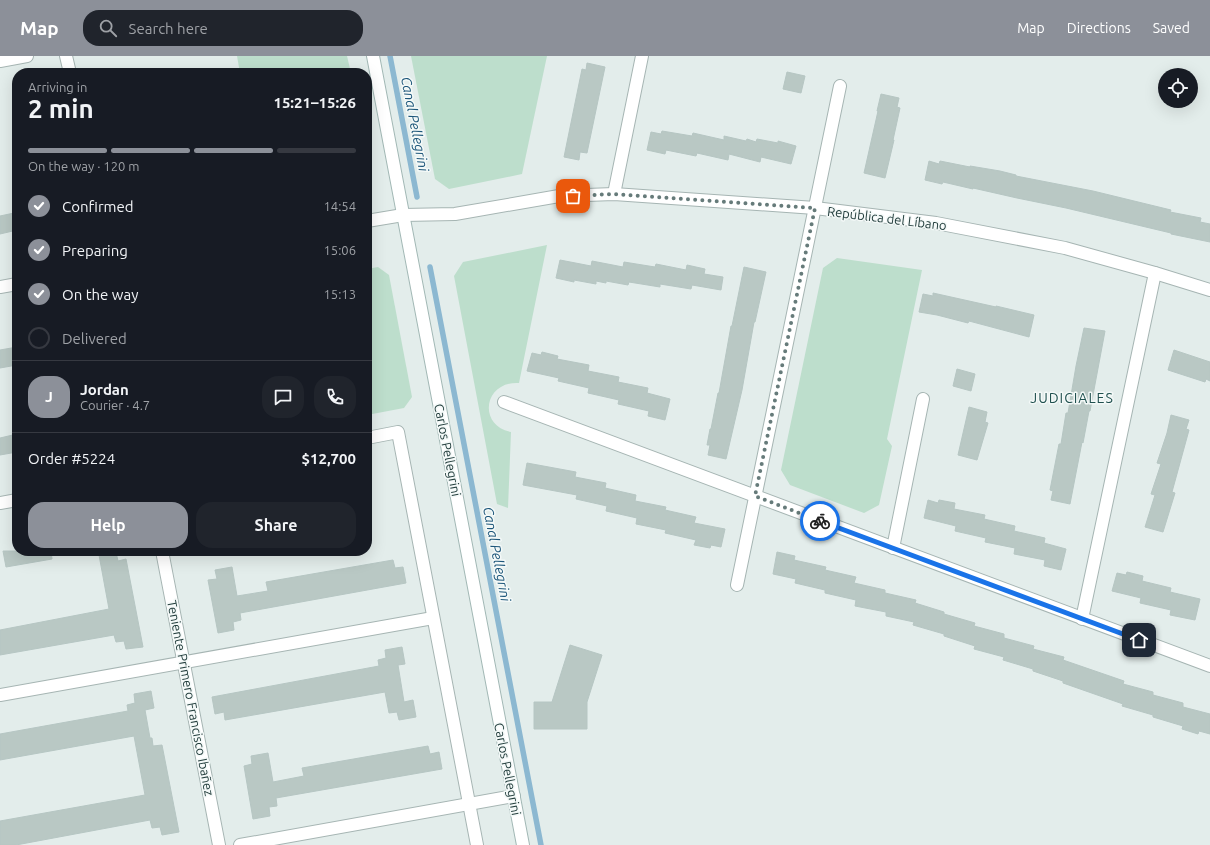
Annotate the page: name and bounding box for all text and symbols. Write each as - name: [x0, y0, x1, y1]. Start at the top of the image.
- search box: [83, 10, 363, 46]
- text: Map: [20, 17, 59, 39]
- icon: search: [97, 17, 119, 39]
- text: Search here: [129, 20, 208, 37]
- text: Map: [1017, 20, 1045, 36]
- text: Directions: [1067, 20, 1131, 36]
- text: Saved: [1153, 20, 1190, 36]
- map controls: [1158, 68, 1198, 108]
- button: locate: [1158, 68, 1198, 108]
- water label: Canal Pellegrini: [398, 75, 432, 173]
- text: Arriving in: [28, 80, 87, 94]
- text: 2 min: [28, 94, 94, 123]
- text: 15:21–15:26: [273, 94, 356, 111]
- text: On the way · 120 m: [28, 159, 140, 173]
- pin: [556, 179, 590, 213]
- icon: bag: [562, 185, 584, 207]
- icon: check: [28, 195, 50, 217]
- text: Confirmed: [62, 198, 134, 215]
- text: 14:54: [323, 199, 356, 213]
- street label: República del Líbano: [826, 204, 948, 232]
- icon: check: [28, 239, 50, 261]
- text: Preparing: [62, 242, 128, 259]
- text: 15:06: [323, 243, 356, 257]
- icon: check: [28, 283, 50, 305]
- text: On the way: [62, 286, 138, 303]
- text: 15:13: [323, 287, 356, 301]
- text: Delivered: [62, 330, 127, 347]
- button: chat: [262, 376, 304, 418]
- button: phone: [314, 376, 356, 418]
- text: Jordan: [80, 381, 129, 398]
- text: J: [45, 388, 53, 405]
- district label: JUDICIALES: [1030, 390, 1114, 406]
- text: Courier · 4.7: [80, 398, 150, 412]
- street label: Carlos Pellegrini: [432, 403, 464, 497]
- text: Order #5224: [28, 450, 115, 467]
- text: $12,700: [302, 450, 356, 467]
- courier: [800, 501, 840, 541]
- button: Help: [28, 502, 188, 548]
- button: Share: [196, 502, 356, 548]
- water label: Canal Pellegrini: [480, 505, 514, 603]
- icon: bike: [809, 510, 831, 532]
- street label: Teniente Primero Francisco Ibañez: [165, 599, 217, 797]
- pin: [1122, 623, 1156, 657]
- icon: home: [1128, 629, 1150, 651]
- street label: Carlos Pellegrini: [492, 722, 524, 816]

